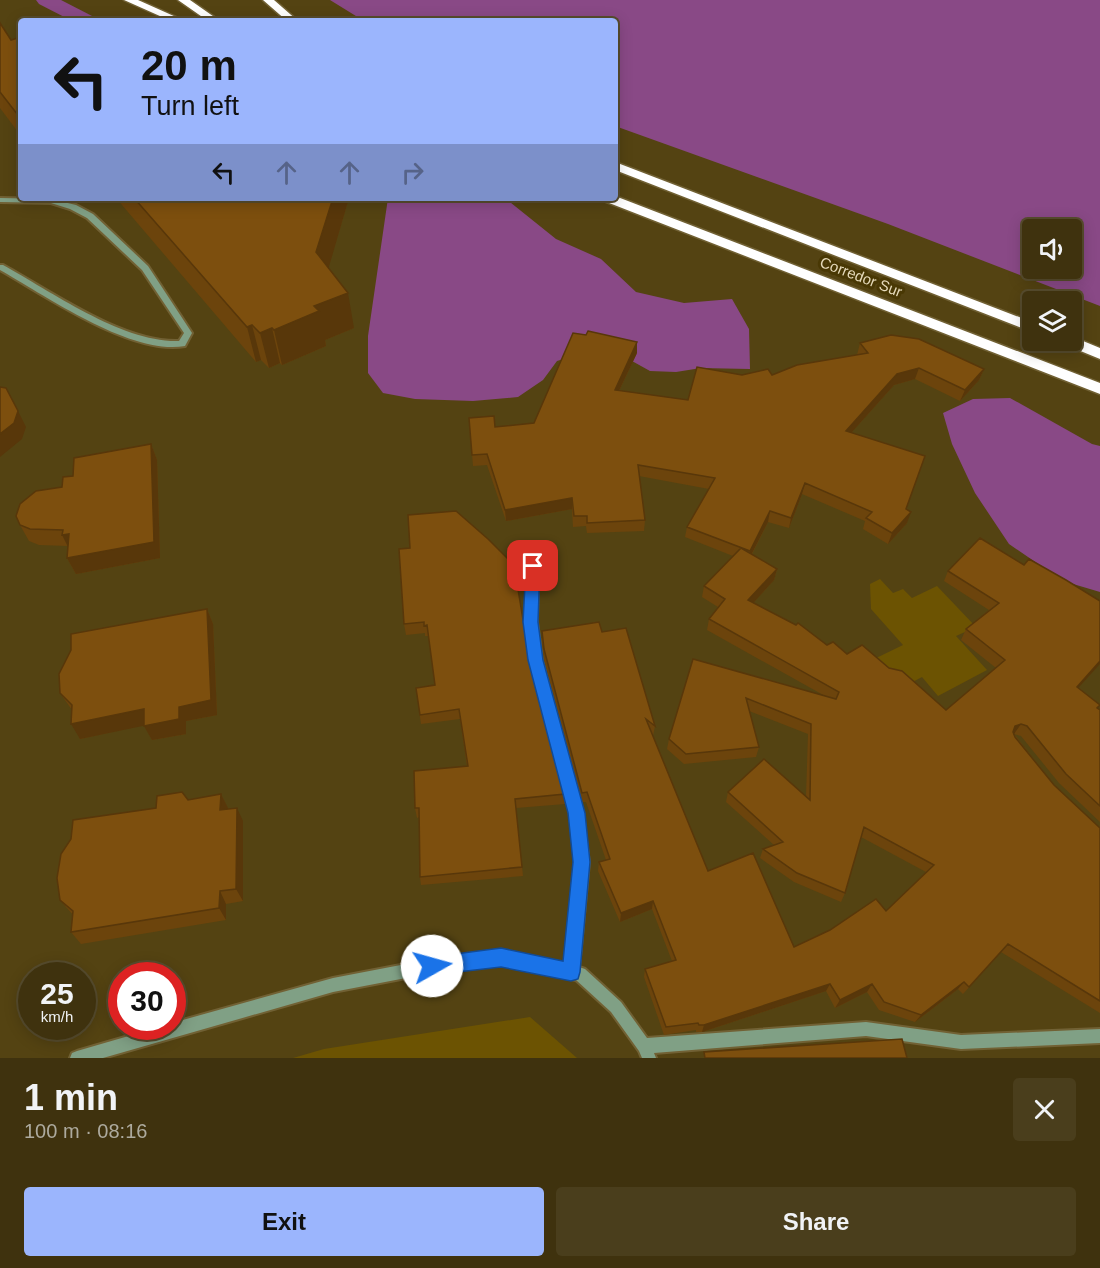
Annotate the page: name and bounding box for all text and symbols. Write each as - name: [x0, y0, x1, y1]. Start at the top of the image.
- icon: left: [42, 42, 120, 120]
- text: 20 m: [141, 42, 237, 89]
- text: Turn left: [141, 91, 239, 121]
- icon: left: [207, 156, 240, 189]
- icon: ahead: [270, 156, 303, 189]
- icon: ahead: [333, 156, 366, 189]
- icon: right: [396, 156, 429, 189]
- map controls: [1022, 219, 1082, 351]
- button: sound: [1022, 219, 1082, 279]
- street label: Corredor Sur: [818, 253, 905, 300]
- button: layers: [1022, 291, 1082, 351]
- pin: [507, 540, 558, 591]
- icon: arrive: [516, 549, 549, 582]
- position arrow: [400, 934, 464, 998]
- speed limit sign: 30: [108, 962, 186, 1040]
- text: 25: [40, 977, 74, 1010]
- text: km/h: [41, 1008, 73, 1025]
- text: 1 min: [24, 1077, 118, 1118]
- button: close: [1013, 1078, 1076, 1141]
- text: 100 m · 08:16: [24, 1120, 147, 1142]
- button: Exit: [24, 1187, 544, 1256]
- button: Share: [556, 1187, 1076, 1256]

